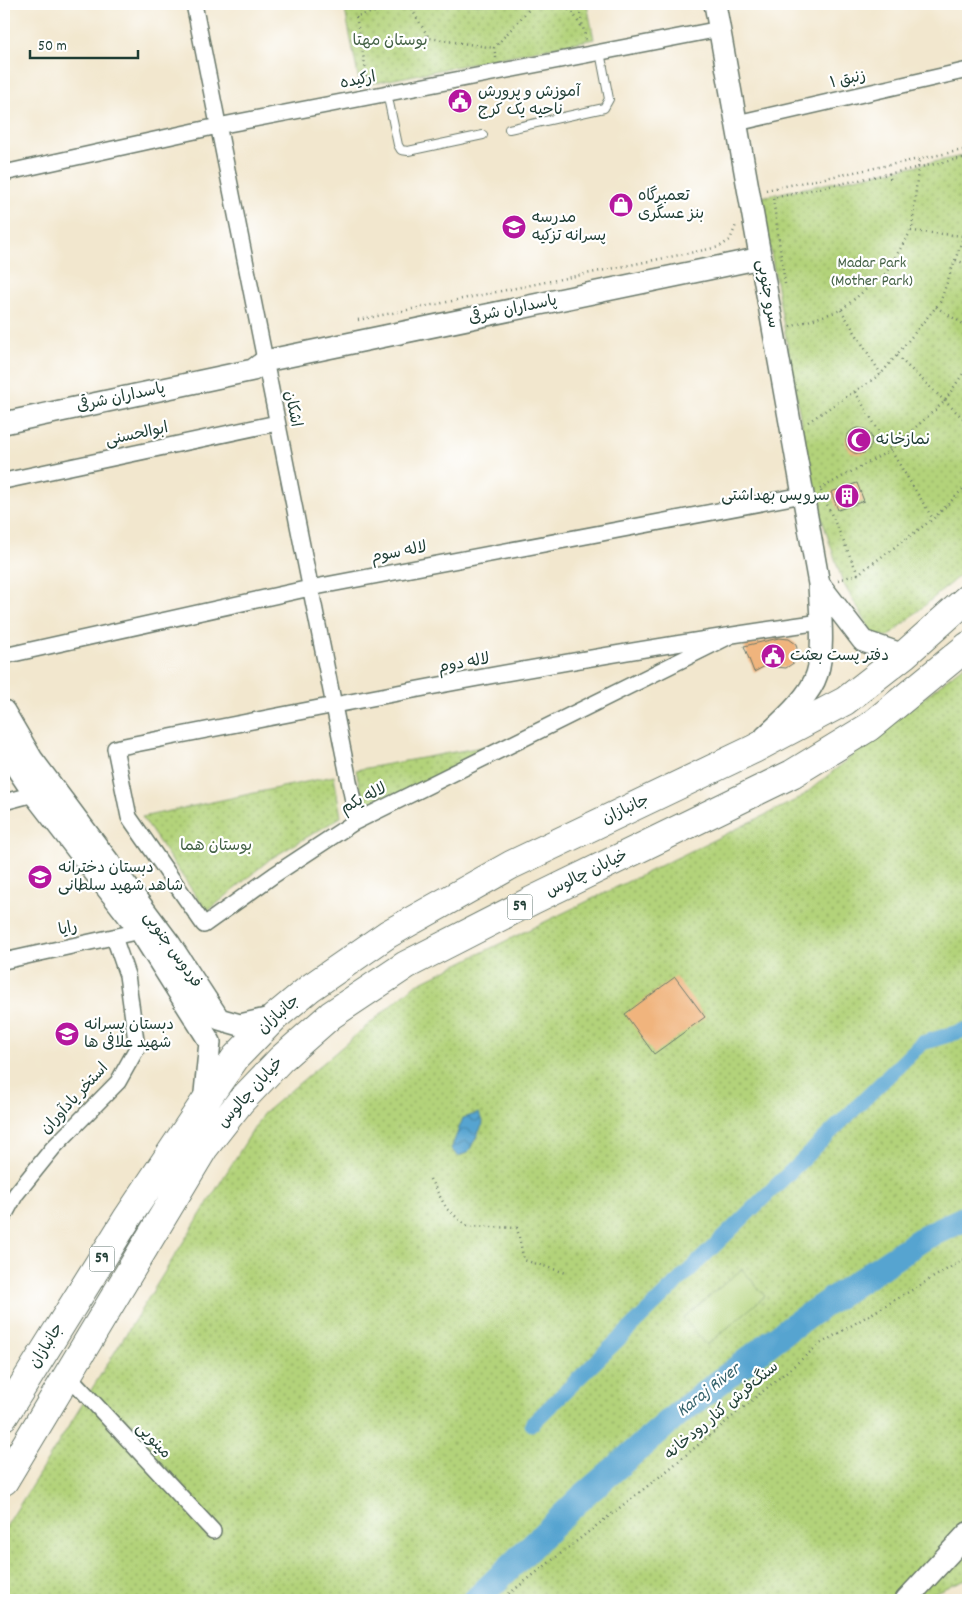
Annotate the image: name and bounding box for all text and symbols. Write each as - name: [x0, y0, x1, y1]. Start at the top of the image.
- scale bar: [30, 28, 138, 60]
- park label: بوستان مهتا: [352, 30, 428, 53]
- text: 50 m: [38, 36, 67, 58]
- street label: زنبق ۱: [828, 65, 868, 95]
- street label: ارکیده: [338, 66, 378, 96]
- place label: آموزش و پرورش ناحیه یک کرج: [478, 81, 581, 122]
- public building icon: آموزش و پرورش ناحیه یک کرج: [447, 88, 473, 114]
- place label: تعمیرگاه بنز عسگری: [638, 185, 704, 226]
- shop icon: تعمیرگاه بنز عسگری: [608, 192, 634, 218]
- place label: مدرسه پسرانه تزکیه: [532, 207, 606, 248]
- school or university icon: مدرسه پسرانه تزکیه: [501, 214, 527, 240]
- park label: Madar Park (Mother Park): [831, 252, 913, 293]
- street label: سرو جنوبی: [750, 258, 784, 330]
- street label: پاسداران شرقی: [466, 288, 559, 331]
- street label: پاسداران شرقی: [74, 376, 167, 419]
- street label: اشکان: [277, 389, 307, 429]
- street label: ابوالحسنی: [103, 417, 171, 453]
- mosque icon: نمازخانه: [846, 427, 872, 453]
- place label: نمازخانه: [876, 429, 930, 452]
- building icon: سرویس بهداشتی: [834, 483, 860, 509]
- place label: سرویس بهداشتی: [721, 485, 830, 508]
- street label: لاله سوم: [369, 536, 429, 570]
- public building icon: دفتر پست بعثت: [760, 643, 786, 669]
- place label: دفتر پست بعثت: [790, 645, 889, 668]
- street label: لاله دوم: [436, 648, 492, 680]
- street label: لاله یکم: [337, 778, 391, 820]
- street label: جانبازان: [599, 789, 653, 831]
- park label: بوستان هما: [180, 835, 252, 858]
- street label: خیابان چالوس: [542, 844, 632, 904]
- place label: دبستان دخترانه شاهد شهید سلطانی: [58, 857, 183, 898]
- school or university icon: دبستان دخترانه شاهد شهید سلطانی: [27, 864, 53, 890]
- road number: 59: [508, 894, 532, 920]
- street label: فردوس جنوبی: [137, 907, 207, 993]
- street label: رایا: [56, 916, 80, 942]
- street label: جانبازان: [253, 990, 305, 1040]
- place label: دبستان پسرانه شهید علافی ها: [84, 1014, 174, 1055]
- school or university icon: دبستان پسرانه شهید علافی ها: [54, 1021, 80, 1047]
- street label: خیابان چالوس: [213, 1052, 289, 1134]
- street label: استخر یادآوران: [36, 1058, 114, 1140]
- road number: 59: [90, 1246, 114, 1272]
- street label: جانبازان: [24, 1319, 70, 1373]
- street label: سنگ‌فرش کنار رودخانه: [660, 1356, 784, 1466]
- water label: Karaj River: [672, 1357, 748, 1424]
- street label: مینویی: [130, 1417, 176, 1465]

